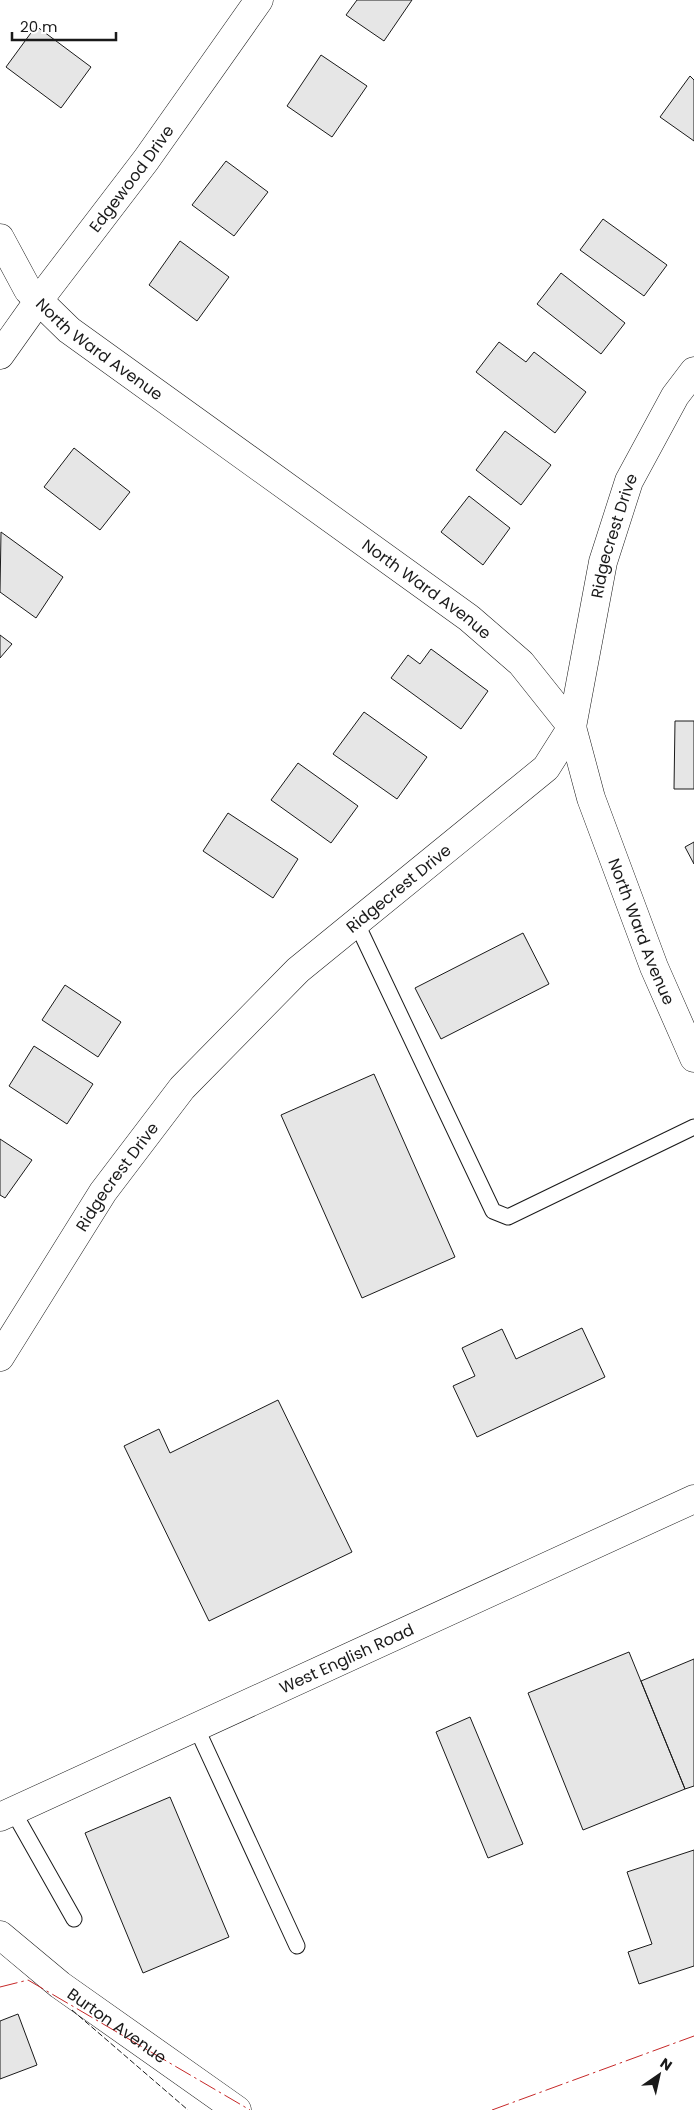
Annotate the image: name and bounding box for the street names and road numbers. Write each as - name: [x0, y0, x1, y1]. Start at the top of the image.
- street label: Edgewood Drive: [84, 120, 179, 237]
- street label: North Ward Avenue: [30, 293, 168, 406]
- street label: Ridgecrest Drive: [585, 469, 643, 600]
- street label: North Ward Avenue: [357, 534, 496, 644]
- street label: Ridgecrest Drive: [341, 839, 456, 938]
- street label: North Ward Avenue: [602, 855, 680, 1009]
- street label: Ridgecrest Drive: [70, 1117, 164, 1236]
- street label: West English Road: [276, 1618, 418, 1700]
- street label: Burton Avenue: [62, 1983, 171, 2069]

